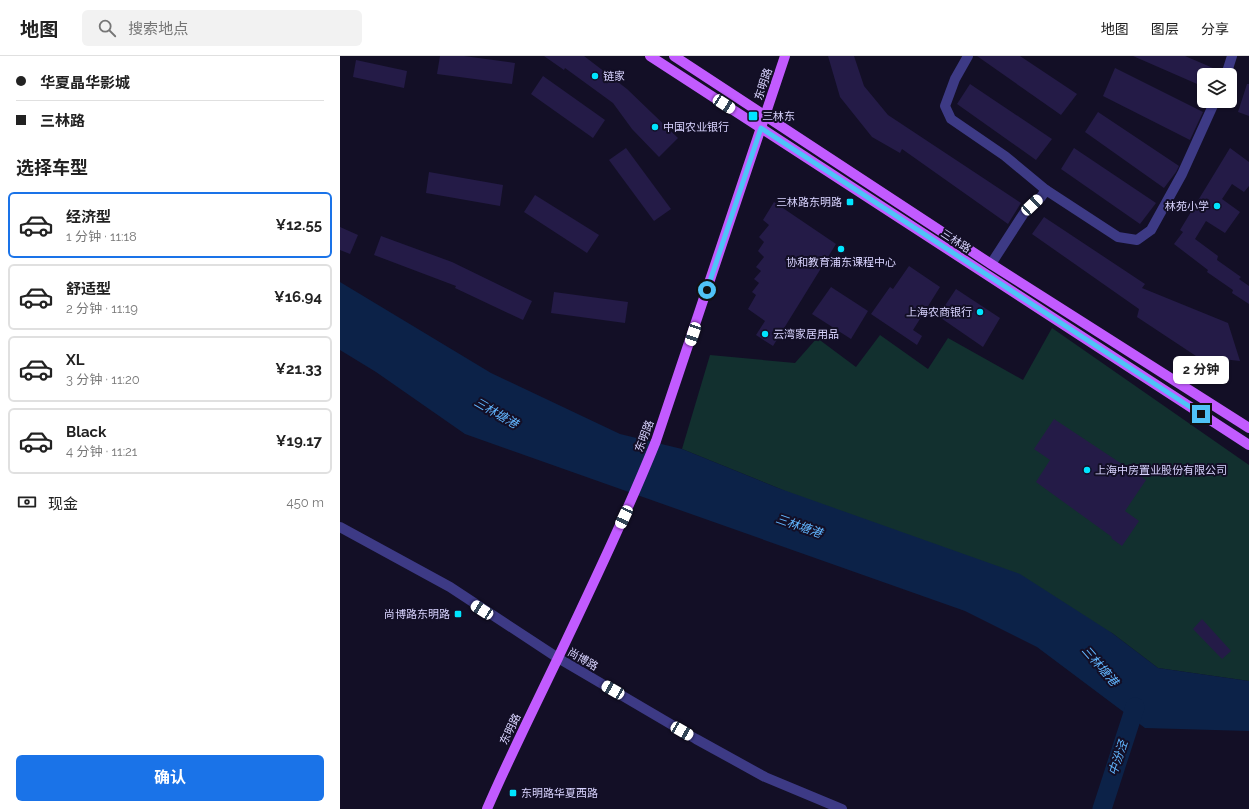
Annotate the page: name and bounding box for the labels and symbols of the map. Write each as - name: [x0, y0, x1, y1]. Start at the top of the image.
- street label: 东明路: [752, 66, 775, 102]
- place label: 链家: [603, 70, 625, 83]
- marker: 链家: [590, 71, 600, 81]
- car: [711, 92, 737, 116]
- marker: 三林东: [747, 110, 759, 122]
- place label: 三林东: [762, 110, 795, 123]
- place label: 中国农业银行: [663, 121, 729, 134]
- marker: 中国农业银行: [650, 122, 660, 132]
- car: [1019, 192, 1045, 218]
- place label: 三林路东明路: [776, 196, 842, 209]
- marker: 三林路东明路: [845, 197, 855, 207]
- place label: 林苑小学: [1165, 200, 1209, 213]
- marker: 林苑小学: [1212, 201, 1222, 211]
- street label: 三林路: [938, 227, 973, 256]
- marker: 协和教育浦东课程中心: [836, 244, 846, 254]
- place label: 协和教育浦东课程中心: [786, 256, 896, 269]
- route start: [698, 281, 716, 299]
- place label: 上海农商银行: [906, 306, 972, 319]
- marker: 上海农商银行: [975, 307, 985, 317]
- car: [684, 321, 702, 347]
- place label: 云湾家居用品: [773, 328, 839, 341]
- marker: 云湾家居用品: [760, 329, 770, 339]
- callout: 2 分钟: [1173, 356, 1229, 384]
- water label: 三林塘港: [472, 395, 522, 432]
- route end: [1192, 405, 1210, 423]
- street label: 东明路: [632, 418, 656, 454]
- place label: 上海中房置业股份有限公司: [1095, 464, 1227, 477]
- marker: 上海中房置业股份有限公司: [1082, 465, 1092, 475]
- car: [613, 504, 635, 530]
- water label: 三林塘港: [774, 512, 826, 541]
- car: [469, 598, 495, 622]
- place label: 尚博路东明路: [384, 608, 450, 621]
- marker: 尚博路东明路: [453, 609, 463, 619]
- water label: 三林塘港: [1079, 643, 1122, 690]
- street label: 尚博路: [565, 646, 600, 673]
- car: [600, 679, 626, 701]
- street label: 东明路: [497, 712, 524, 747]
- car: [669, 720, 695, 742]
- water label: 中汾泾: [1106, 738, 1131, 777]
- place label: 东明路华夏西路: [521, 787, 598, 800]
- marker: 东明路华夏西路: [508, 788, 518, 798]

